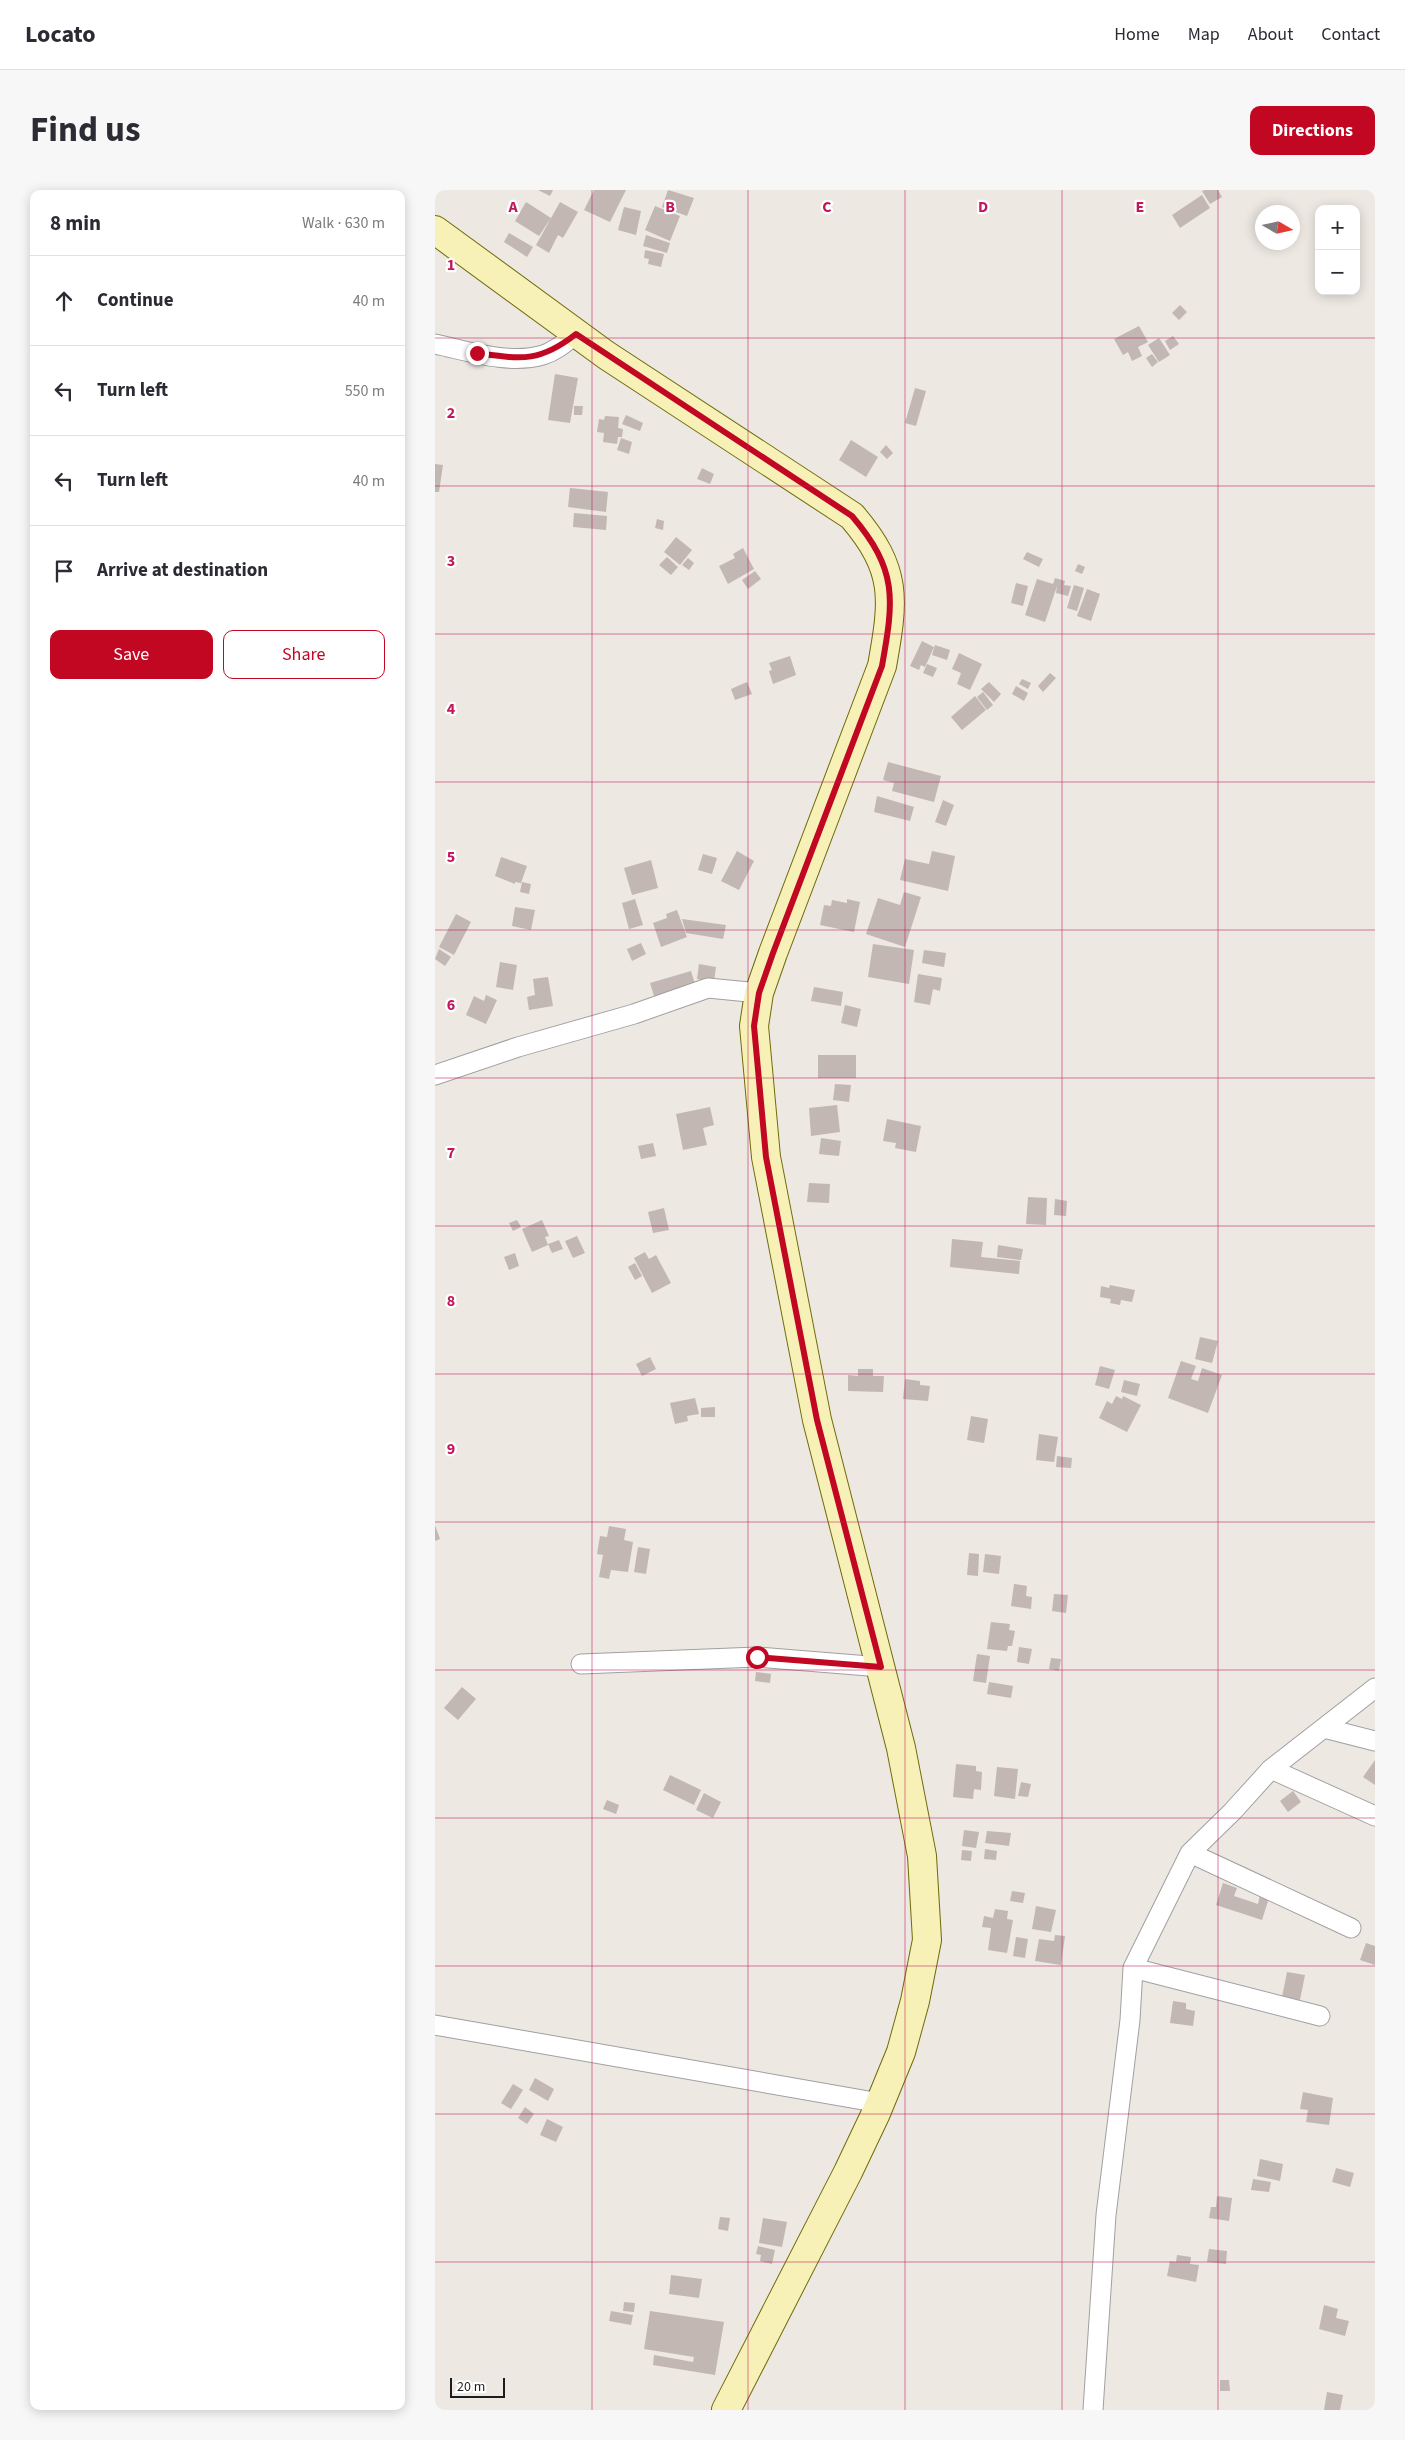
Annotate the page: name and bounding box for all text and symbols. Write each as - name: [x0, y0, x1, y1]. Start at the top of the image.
- text: Locato: [25, 17, 96, 52]
- text: Home: [1114, 22, 1160, 47]
- text: Map: [1188, 22, 1220, 47]
- text: About: [1248, 22, 1293, 47]
- text: Contact: [1321, 22, 1380, 47]
- text: Find us: [30, 105, 140, 155]
- button: Directions: [1250, 106, 1375, 155]
- text: A: [507, 196, 518, 218]
- text: B: [665, 196, 675, 218]
- text: C: [822, 196, 832, 218]
- text: D: [978, 196, 988, 218]
- text: E: [1136, 196, 1144, 218]
- north arrow: [1255, 205, 1300, 250]
- map controls: [1315, 205, 1360, 295]
- button: +: [1315, 205, 1360, 250]
- text: 8 min: [50, 208, 101, 238]
- text: Walk · 630 m: [302, 212, 385, 234]
- button: −: [1315, 250, 1360, 295]
- text: 1: [447, 254, 455, 276]
- icon: ahead: [50, 287, 78, 315]
- text: Continue: [97, 287, 174, 314]
- text: 40 m: [353, 290, 385, 312]
- route end: [466, 342, 489, 365]
- icon: left: [50, 377, 78, 405]
- text: Turn left: [97, 377, 168, 404]
- text: 550 m: [345, 380, 385, 402]
- text: 2: [447, 402, 455, 424]
- icon: left: [50, 467, 78, 495]
- text: Turn left: [97, 467, 168, 494]
- text: 40 m: [353, 470, 385, 492]
- text: 3: [447, 550, 455, 572]
- icon: arrive: [50, 557, 78, 585]
- text: Arrive at destination: [97, 557, 268, 584]
- button: Save: [50, 630, 213, 679]
- button: Share: [223, 630, 385, 679]
- text: 4: [447, 698, 456, 720]
- text: 5: [447, 846, 455, 868]
- text: 6: [447, 994, 455, 1016]
- text: 7: [447, 1142, 455, 1164]
- text: 8: [447, 1290, 455, 1312]
- text: 9: [447, 1438, 455, 1460]
- route start: [746, 1646, 769, 1669]
- scale bar: [450, 2375, 505, 2398]
- text: 20 m: [457, 2377, 485, 2397]

